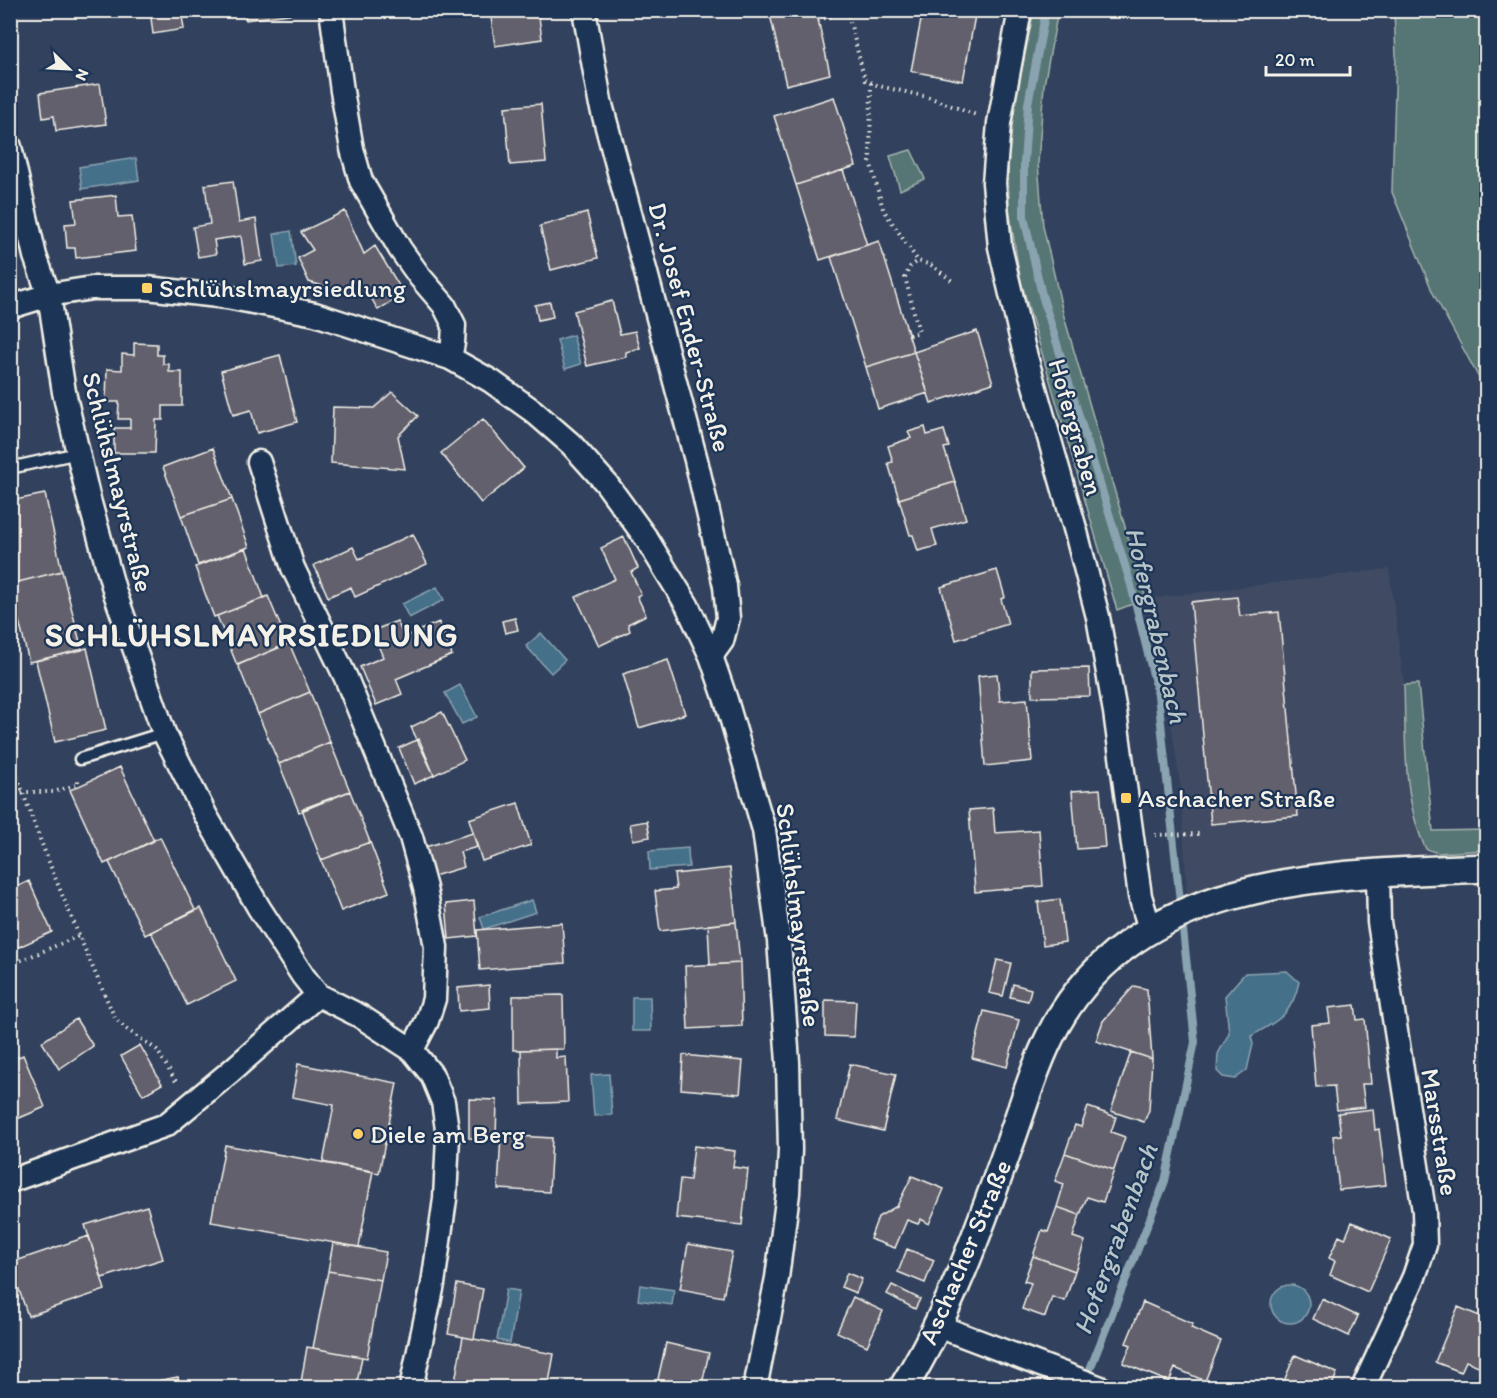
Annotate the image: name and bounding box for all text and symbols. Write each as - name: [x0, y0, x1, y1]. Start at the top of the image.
- north arrow: [39, 39, 99, 99]
- scale bar: [1266, 39, 1350, 77]
- text: 20 m: [1275, 49, 1315, 71]
- text: N: [71, 66, 93, 84]
- street label: Dr. Josef Ender-Straße: [641, 199, 739, 455]
- place label: Schlühslmayrsiedlung: [159, 272, 407, 304]
- marker: Schlühslmayrsiedlung: [140, 281, 154, 295]
- street label: Hofergraben: [1041, 355, 1111, 499]
- street label: Schlühslmayrstraße: [75, 369, 161, 595]
- water label: Hofergrabenbach: [1118, 524, 1196, 727]
- district label: SCHLÜHSLMAYRSIEDLUNG: [45, 616, 459, 654]
- place label: Aschacher Straße: [1138, 782, 1335, 814]
- marker: Aschacher Straße: [1119, 791, 1133, 805]
- street label: Schlühslmayrstraße: [769, 801, 829, 1029]
- street label: Marsstraße: [1414, 1066, 1466, 1198]
- place label: Diele am Berg: [370, 1118, 526, 1150]
- marker: Diele am Berg: [351, 1127, 365, 1141]
- water label: Hofergrabenbach: [1065, 1139, 1165, 1339]
- street label: Aschacher Straße: [912, 1155, 1018, 1349]

